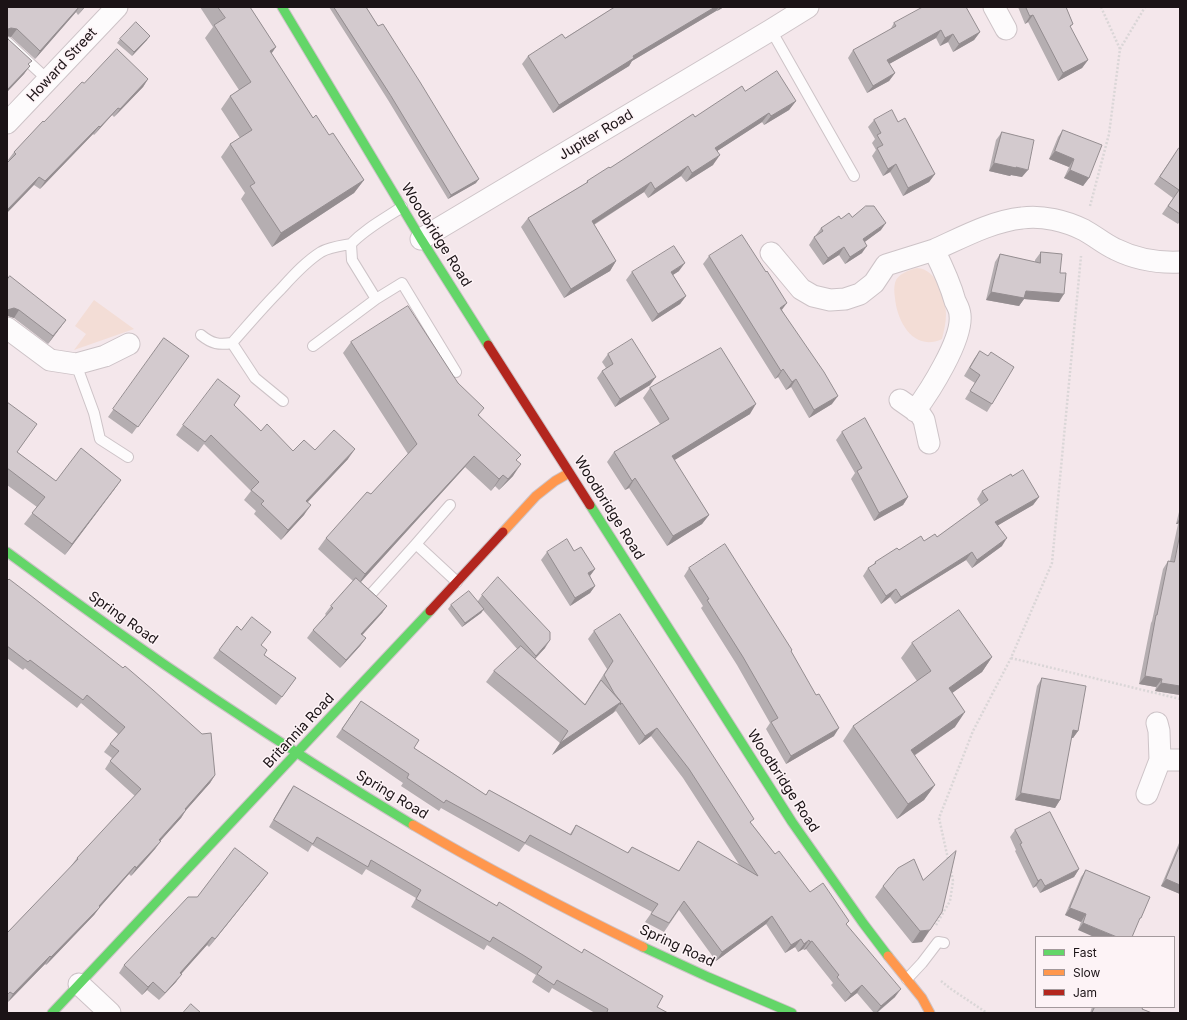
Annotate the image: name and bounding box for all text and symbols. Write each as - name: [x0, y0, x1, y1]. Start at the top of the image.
- street label: Howard Street: [23, 25, 101, 105]
- street label: Jupiter Road: [556, 106, 636, 164]
- street label: Woodbridge Road: [397, 180, 475, 290]
- street label: Woodbridge Road: [570, 453, 648, 563]
- street label: Spring Road: [85, 588, 161, 648]
- street label: Britannia Road: [260, 690, 338, 772]
- street label: Woodbridge Road: [744, 727, 822, 835]
- street label: Spring Road: [353, 767, 431, 823]
- street label: Spring Road: [637, 921, 717, 971]
- legend: [1035, 936, 1175, 1008]
- text: Fast: [1073, 945, 1097, 960]
- text: Slow: [1073, 965, 1100, 980]
- text: Jam: [1073, 985, 1097, 1000]

